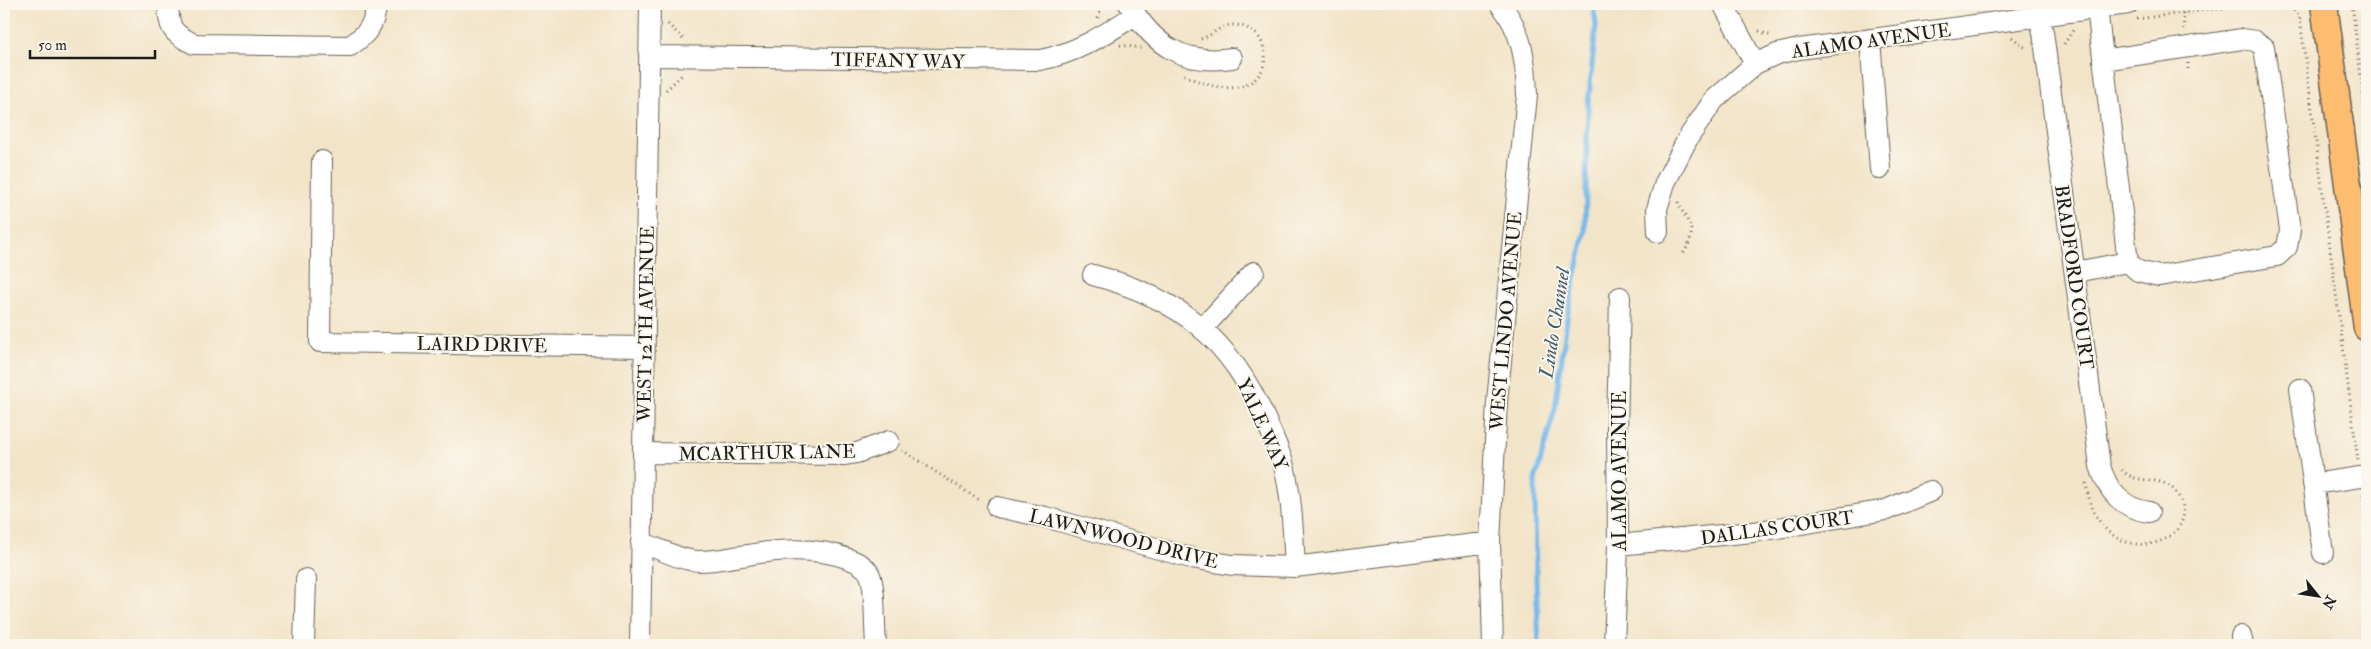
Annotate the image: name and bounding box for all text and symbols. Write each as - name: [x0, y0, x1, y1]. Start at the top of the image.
- street label: ALAMO AVENUE: [1789, 18, 1953, 64]
- scale bar: [30, 28, 155, 60]
- text: 50 m: [38, 36, 67, 55]
- street label: TIFFANY WAY: [831, 48, 966, 74]
- street label: BRADFORD COURT: [2049, 183, 2099, 371]
- street label: WEST LINDO AVENUE: [1484, 210, 1528, 433]
- street label: WEST 12TH AVENUE: [632, 225, 660, 423]
- water label: Lindo Channel: [1533, 264, 1576, 381]
- street label: LAIRD DRIVE: [417, 332, 548, 358]
- street label: YALE WAY: [1231, 374, 1294, 475]
- street label: ALAMO AVENUE: [1608, 390, 1632, 552]
- street label: MCARTHUR LANE: [678, 439, 856, 467]
- street label: LAWNWOOD DRIVE: [1027, 504, 1221, 574]
- street label: DALLAS COURT: [1699, 505, 1855, 551]
- north arrow: [2294, 572, 2344, 622]
- text: N: [2318, 592, 2340, 612]

